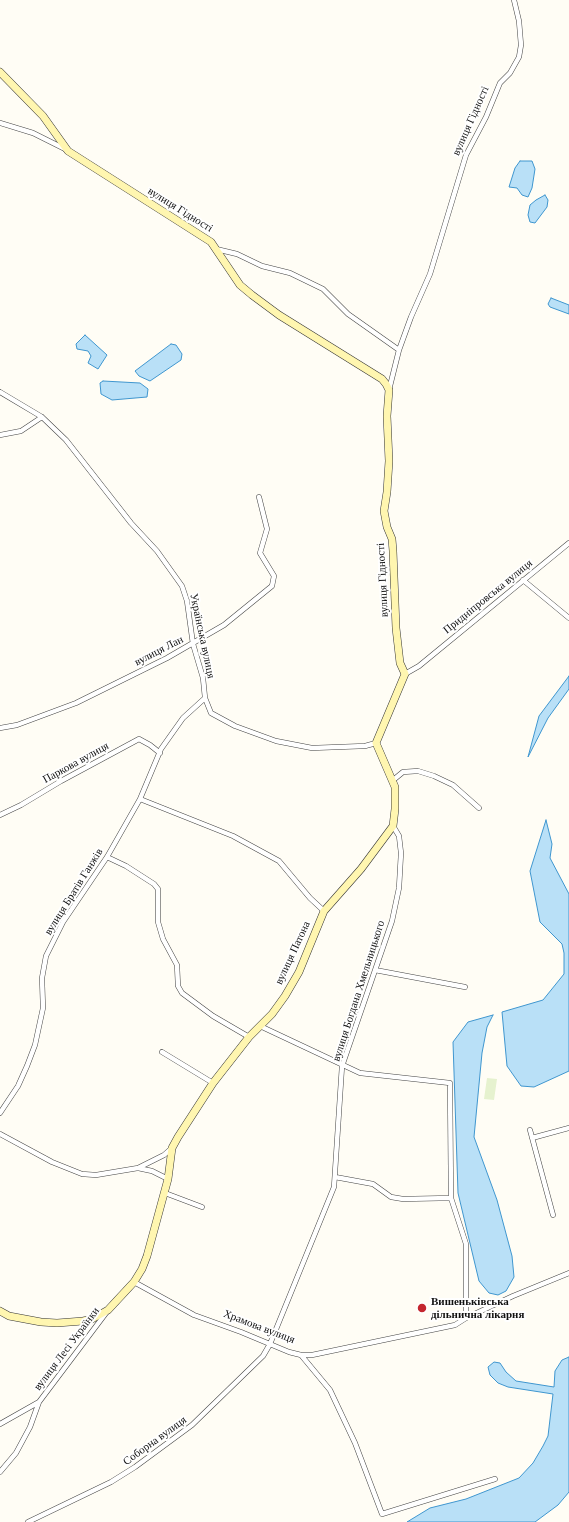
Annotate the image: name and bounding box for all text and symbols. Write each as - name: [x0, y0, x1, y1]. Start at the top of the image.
- street label: вулиця Гідності: [450, 84, 492, 158]
- street label: вулиця Гідності: [145, 185, 215, 235]
- street label: вулиця Гідності: [374, 543, 392, 617]
- street label: Придніпровська вулиця: [441, 557, 535, 637]
- street label: Українська вулиця: [187, 592, 217, 680]
- street label: вулиця Лан: [132, 633, 186, 669]
- street label: Паркова вулиця: [41, 739, 111, 787]
- street label: вулиця Братів Ганжів: [42, 846, 106, 938]
- street label: вулиця Патона: [273, 919, 313, 987]
- street label: вулиця Богдана Хмельницького: [330, 919, 388, 1063]
- place label: Вишеньківська дільнична лікарня: [431, 1295, 524, 1321]
- marker: Вишеньківська дільнична лікарня: [416, 1302, 428, 1314]
- street label: вулиця Лесі Українки: [31, 1305, 103, 1393]
- street label: Храмова вулиця: [221, 1307, 297, 1347]
- street label: Соборна вулиця: [121, 1414, 189, 1468]

